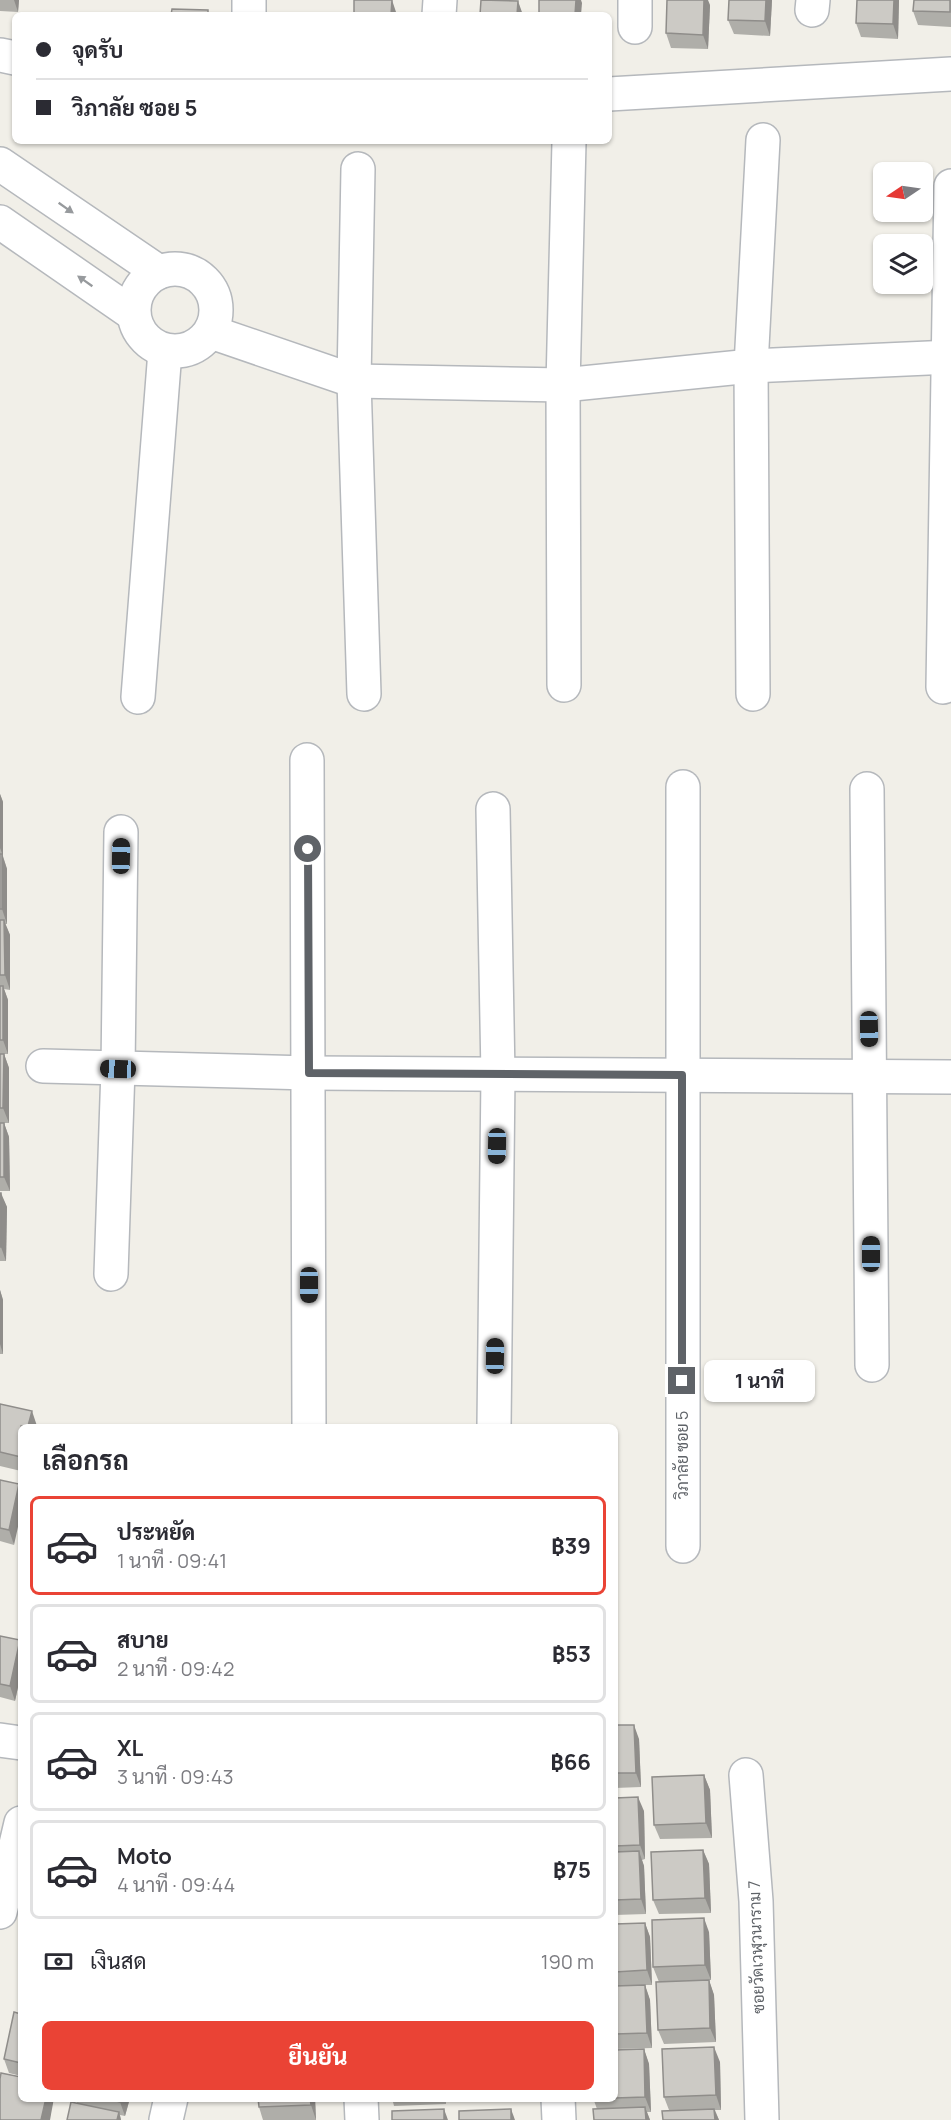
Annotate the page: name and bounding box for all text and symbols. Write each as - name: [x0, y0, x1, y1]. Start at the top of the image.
- text: จุดรับ: [72, 35, 123, 65]
- text: วิภาลัย ซอย 5: [72, 93, 197, 123]
- north arrow: [873, 162, 933, 222]
- map controls: [873, 162, 933, 294]
- one-way arrow: [58, 202, 75, 213]
- button: layers: [873, 234, 933, 294]
- one-way arrow: [78, 275, 94, 287]
- route start: [294, 835, 321, 862]
- car: [112, 838, 130, 874]
- car: [860, 1011, 878, 1047]
- car: [100, 1059, 136, 1079]
- car: [488, 1128, 506, 1164]
- car: [862, 1236, 880, 1272]
- car: [300, 1267, 318, 1303]
- car: [486, 1338, 504, 1374]
- callout: 1 นาที: [703, 1360, 814, 1402]
- route end: [668, 1367, 695, 1394]
- text: 1 นาที: [735, 1367, 784, 1394]
- street label: วิภาลัย ซอย 5: [671, 1411, 693, 1500]
- text: เลือกรถ: [42, 1441, 129, 1478]
- text: ประหยัด: [117, 1517, 195, 1547]
- icon: car: [45, 1519, 99, 1573]
- text: ฿39: [551, 1531, 591, 1561]
- text: 1 นาที · 09:41: [117, 1547, 227, 1574]
- text: สบาย: [117, 1625, 169, 1655]
- icon: car: [45, 1627, 99, 1681]
- text: ฿53: [552, 1639, 591, 1669]
- text: 2 นาที · 09:42: [117, 1655, 234, 1682]
- text: XL: [117, 1733, 143, 1763]
- icon: car: [45, 1735, 99, 1789]
- text: ฿66: [550, 1747, 591, 1777]
- text: 3 นาที · 09:43: [117, 1763, 234, 1790]
- text: Moto: [117, 1841, 172, 1871]
- icon: car: [45, 1843, 99, 1897]
- text: ฿75: [553, 1855, 591, 1885]
- text: 4 นาที · 09:44: [117, 1871, 235, 1898]
- street label: ซอยวัดเวฬุวนาราม 7: [743, 1880, 770, 2014]
- icon: cash: [42, 1945, 75, 1978]
- text: เงินสด: [90, 1946, 147, 1976]
- text: 190 m: [541, 1948, 594, 1975]
- button: ยืนยัน: [42, 2021, 594, 2090]

